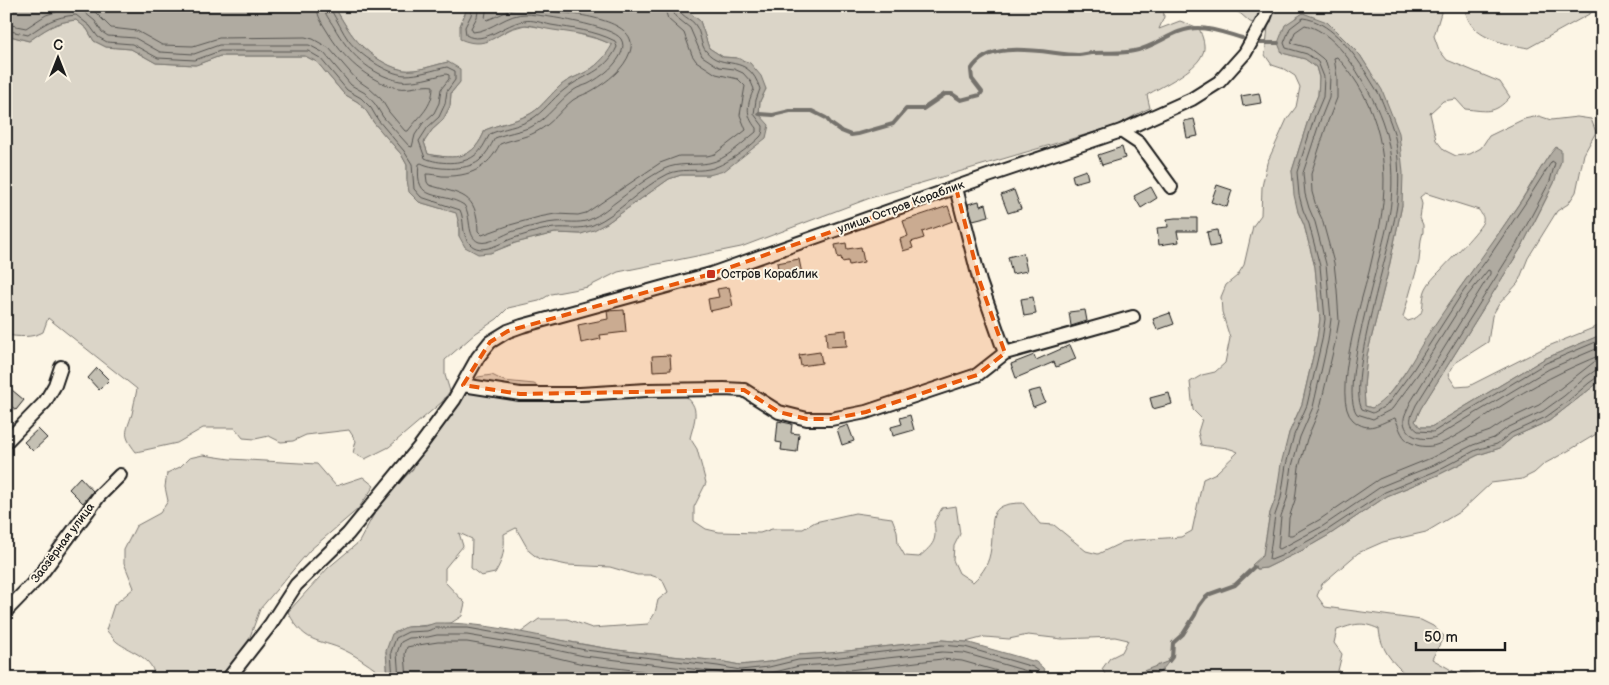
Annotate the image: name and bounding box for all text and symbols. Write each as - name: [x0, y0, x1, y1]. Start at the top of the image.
- north arrow: [32, 32, 82, 82]
- text: С: [53, 37, 63, 54]
- street label: улица Остров Кораблик: [836, 177, 967, 237]
- place label: Остров Кораблик: [721, 267, 819, 282]
- marker: Остров Кораблик: [705, 268, 717, 280]
- street label: Заозёрная улица: [28, 500, 98, 586]
- scale bar: [1416, 620, 1505, 652]
- text: 50 m: [1424, 628, 1458, 647]

